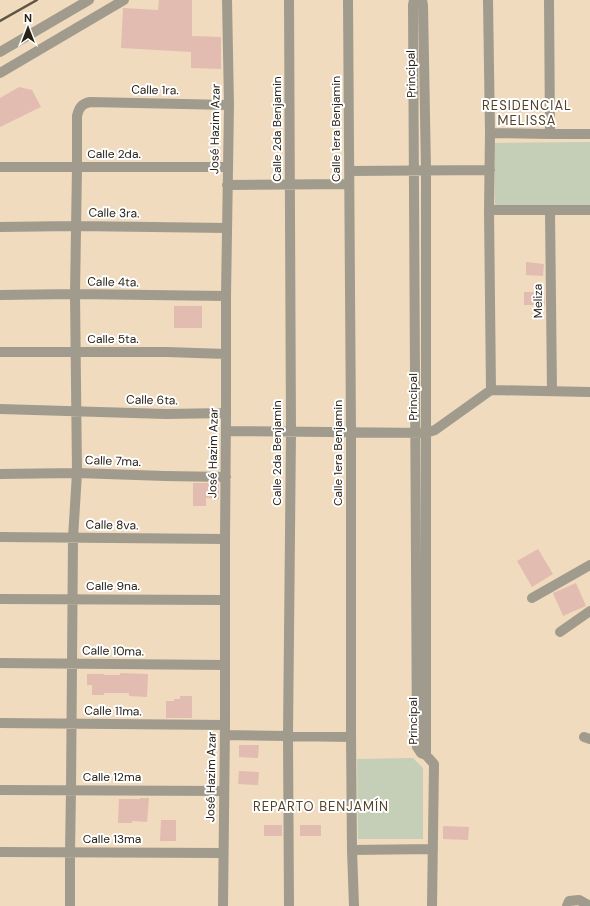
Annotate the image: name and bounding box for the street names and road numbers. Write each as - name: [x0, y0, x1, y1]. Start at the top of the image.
- street label: Principal: [403, 50, 419, 98]
- street label: Calle 2da Benjamin: [269, 76, 285, 182]
- street label: Calle 1era Benjamin: [328, 76, 344, 182]
- street label: Calle 1ra.: [131, 82, 179, 98]
- street label: José Hazim Azar: [206, 83, 224, 174]
- street label: Calle 2da.: [87, 146, 141, 162]
- street label: Calle 3ra.: [88, 205, 140, 221]
- street label: Calle 4ta.: [87, 274, 139, 290]
- street label: Meliza: [530, 284, 546, 318]
- street label: Calle 5ta.: [87, 331, 139, 347]
- street label: Principal: [405, 373, 421, 421]
- street label: Calle 6ta.: [126, 392, 178, 408]
- street label: Calle 2da Benjamin: [269, 400, 285, 506]
- street label: Calle 1era Benjamin: [330, 400, 346, 506]
- street label: José Hazim Azar: [204, 407, 222, 498]
- street label: Calle 7ma.: [85, 452, 141, 470]
- street label: Calle 8va.: [86, 517, 138, 533]
- street label: Calle 9na.: [86, 578, 140, 594]
- street label: Calle 10ma.: [82, 642, 144, 660]
- street label: Principal: [405, 697, 421, 745]
- street label: Calle 11ma.: [84, 702, 142, 720]
- street label: José Hazim Azar: [202, 731, 220, 822]
- street label: Calle 12ma: [83, 769, 141, 785]
- street label: Calle 13ma: [83, 831, 141, 847]

